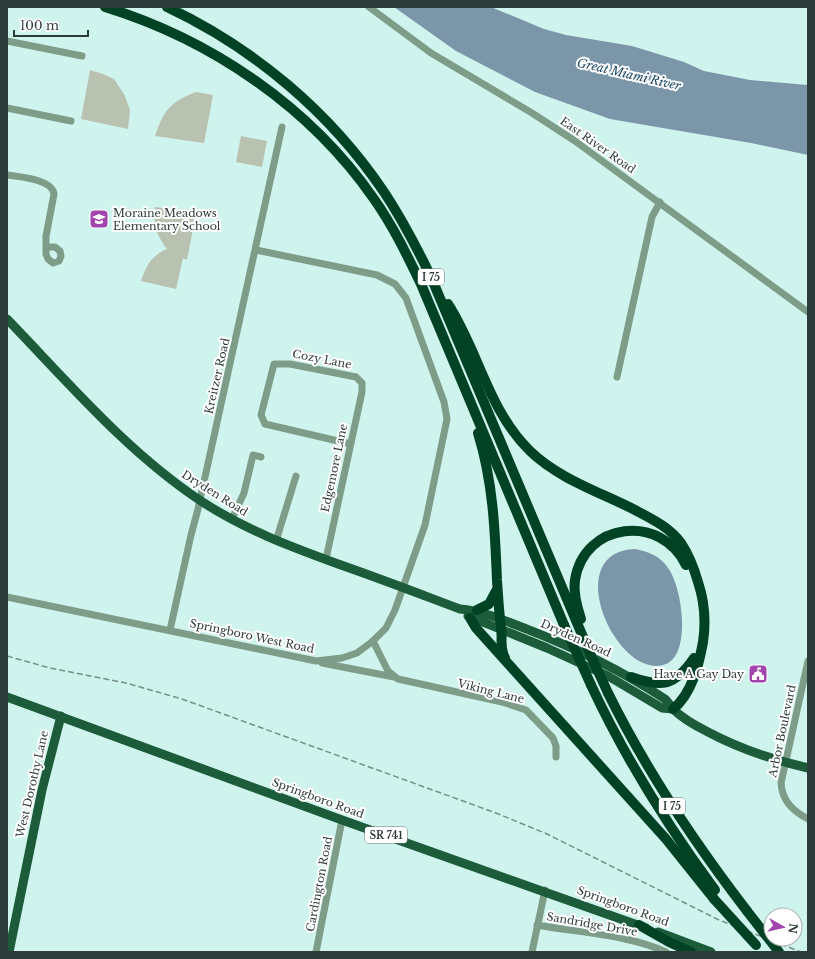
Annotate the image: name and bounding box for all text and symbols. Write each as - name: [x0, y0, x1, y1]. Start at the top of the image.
- scale bar: [14, 12, 88, 38]
- text: 100 m: [20, 18, 59, 33]
- water label: Great Miami River: [576, 55, 683, 93]
- street label: East River Road: [558, 114, 639, 177]
- place label: Moraine Meadows Elementary School: [113, 206, 221, 233]
- school or university icon: Moraine Meadows Elementary School: [88, 208, 110, 230]
- road number: I 75: [418, 269, 444, 285]
- street label: Kreitzer Road: [201, 336, 233, 415]
- street label: Cozy Lane: [291, 346, 353, 372]
- street label: Edgemore Lane: [318, 423, 350, 513]
- street label: Dryden Road: [179, 467, 251, 519]
- street label: Springboro West Road: [188, 616, 316, 656]
- street label: Dryden Road: [539, 616, 614, 660]
- public building icon: Have A Gay Day: [747, 663, 769, 685]
- place label: Have A Gay Day: [653, 667, 744, 681]
- street label: Viking Lane: [455, 676, 526, 706]
- street label: Arbor Boulevard: [765, 683, 799, 780]
- street label: West Dorothy Lane: [13, 729, 51, 840]
- street label: Springboro Road: [270, 775, 366, 821]
- road number: I 75: [659, 798, 685, 814]
- road number: SR 741: [365, 827, 407, 843]
- street label: Cardington Road: [303, 835, 335, 933]
- street label: Springboro Road: [575, 883, 671, 929]
- north arrow: [763, 907, 803, 947]
- street label: Sandridge Drive: [545, 909, 639, 939]
- text: N: [785, 922, 801, 935]

